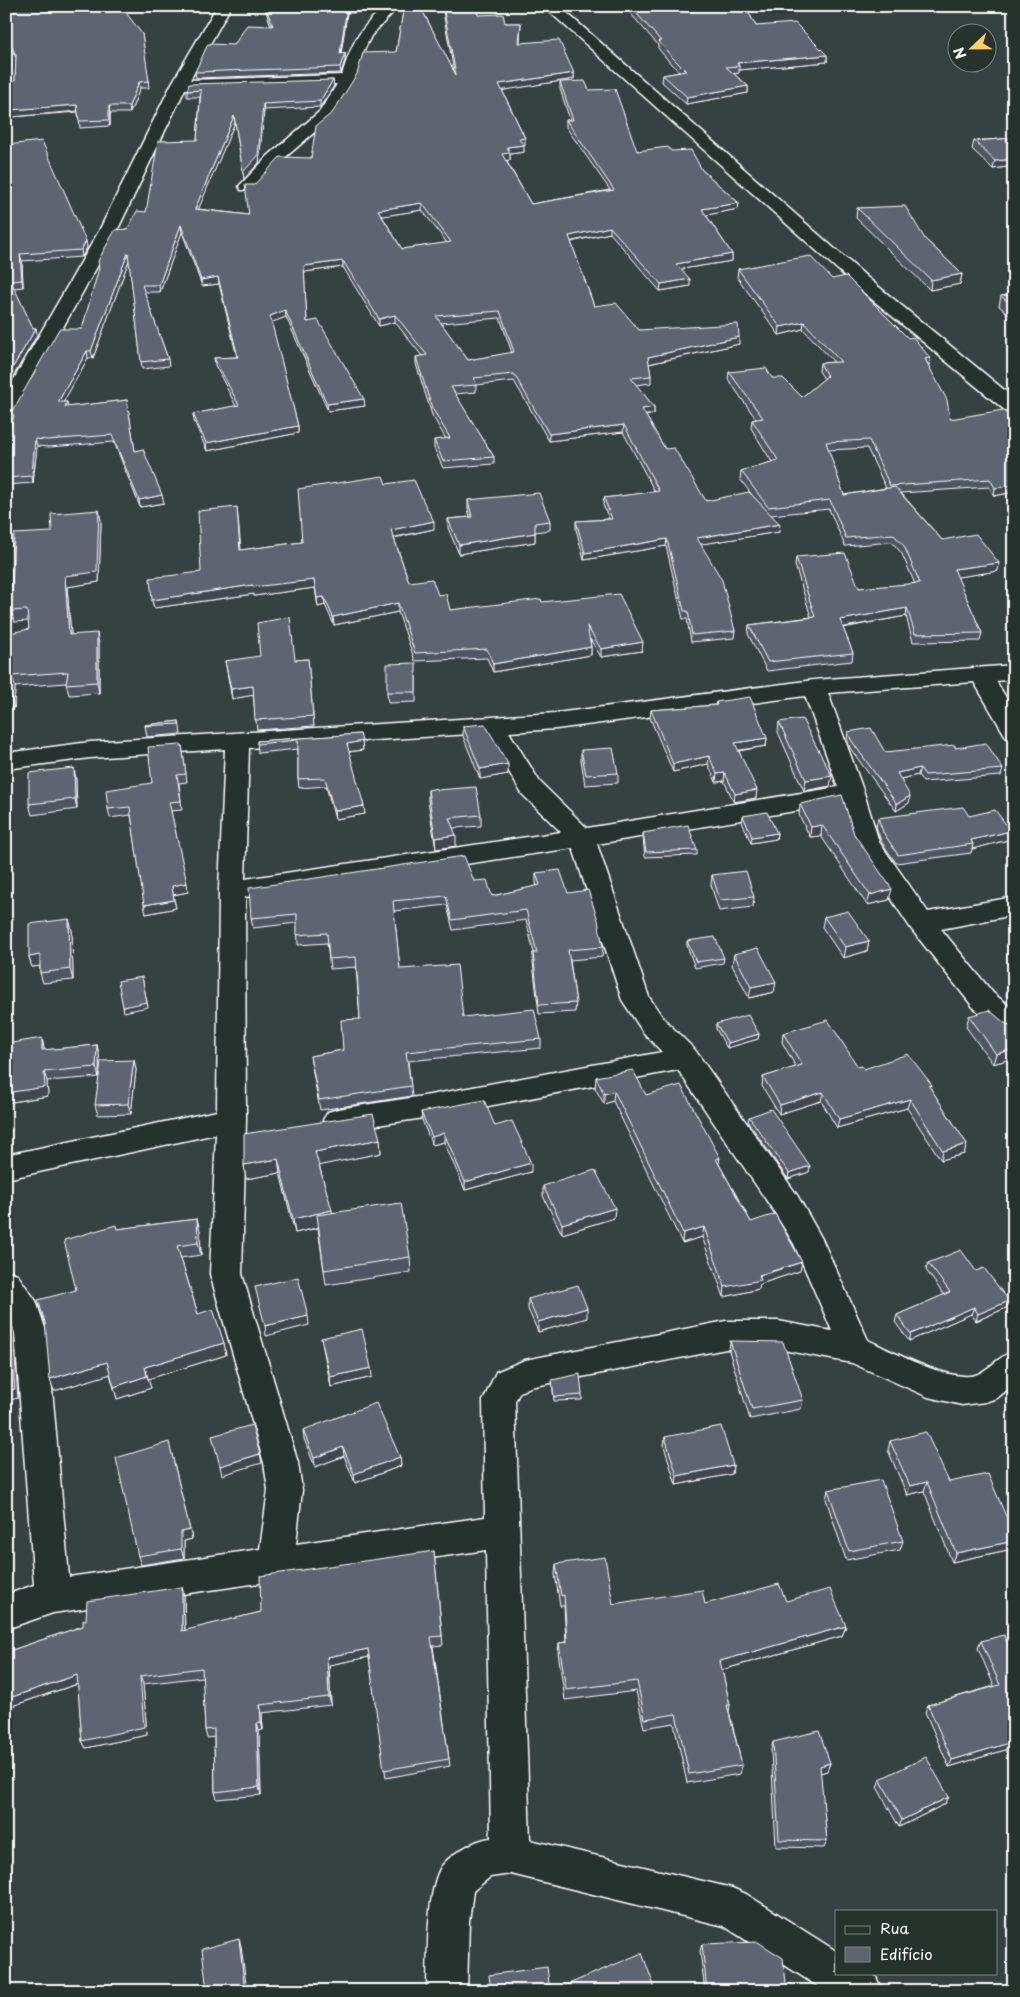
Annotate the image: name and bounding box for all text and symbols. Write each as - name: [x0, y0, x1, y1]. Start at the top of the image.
- north arrow: [948, 22, 998, 72]
- text: N: [948, 44, 971, 62]
- legend: [835, 1910, 998, 1974]
- text: Rua: [880, 1916, 909, 1939]
- text: Edifício: [880, 1942, 933, 1965]

